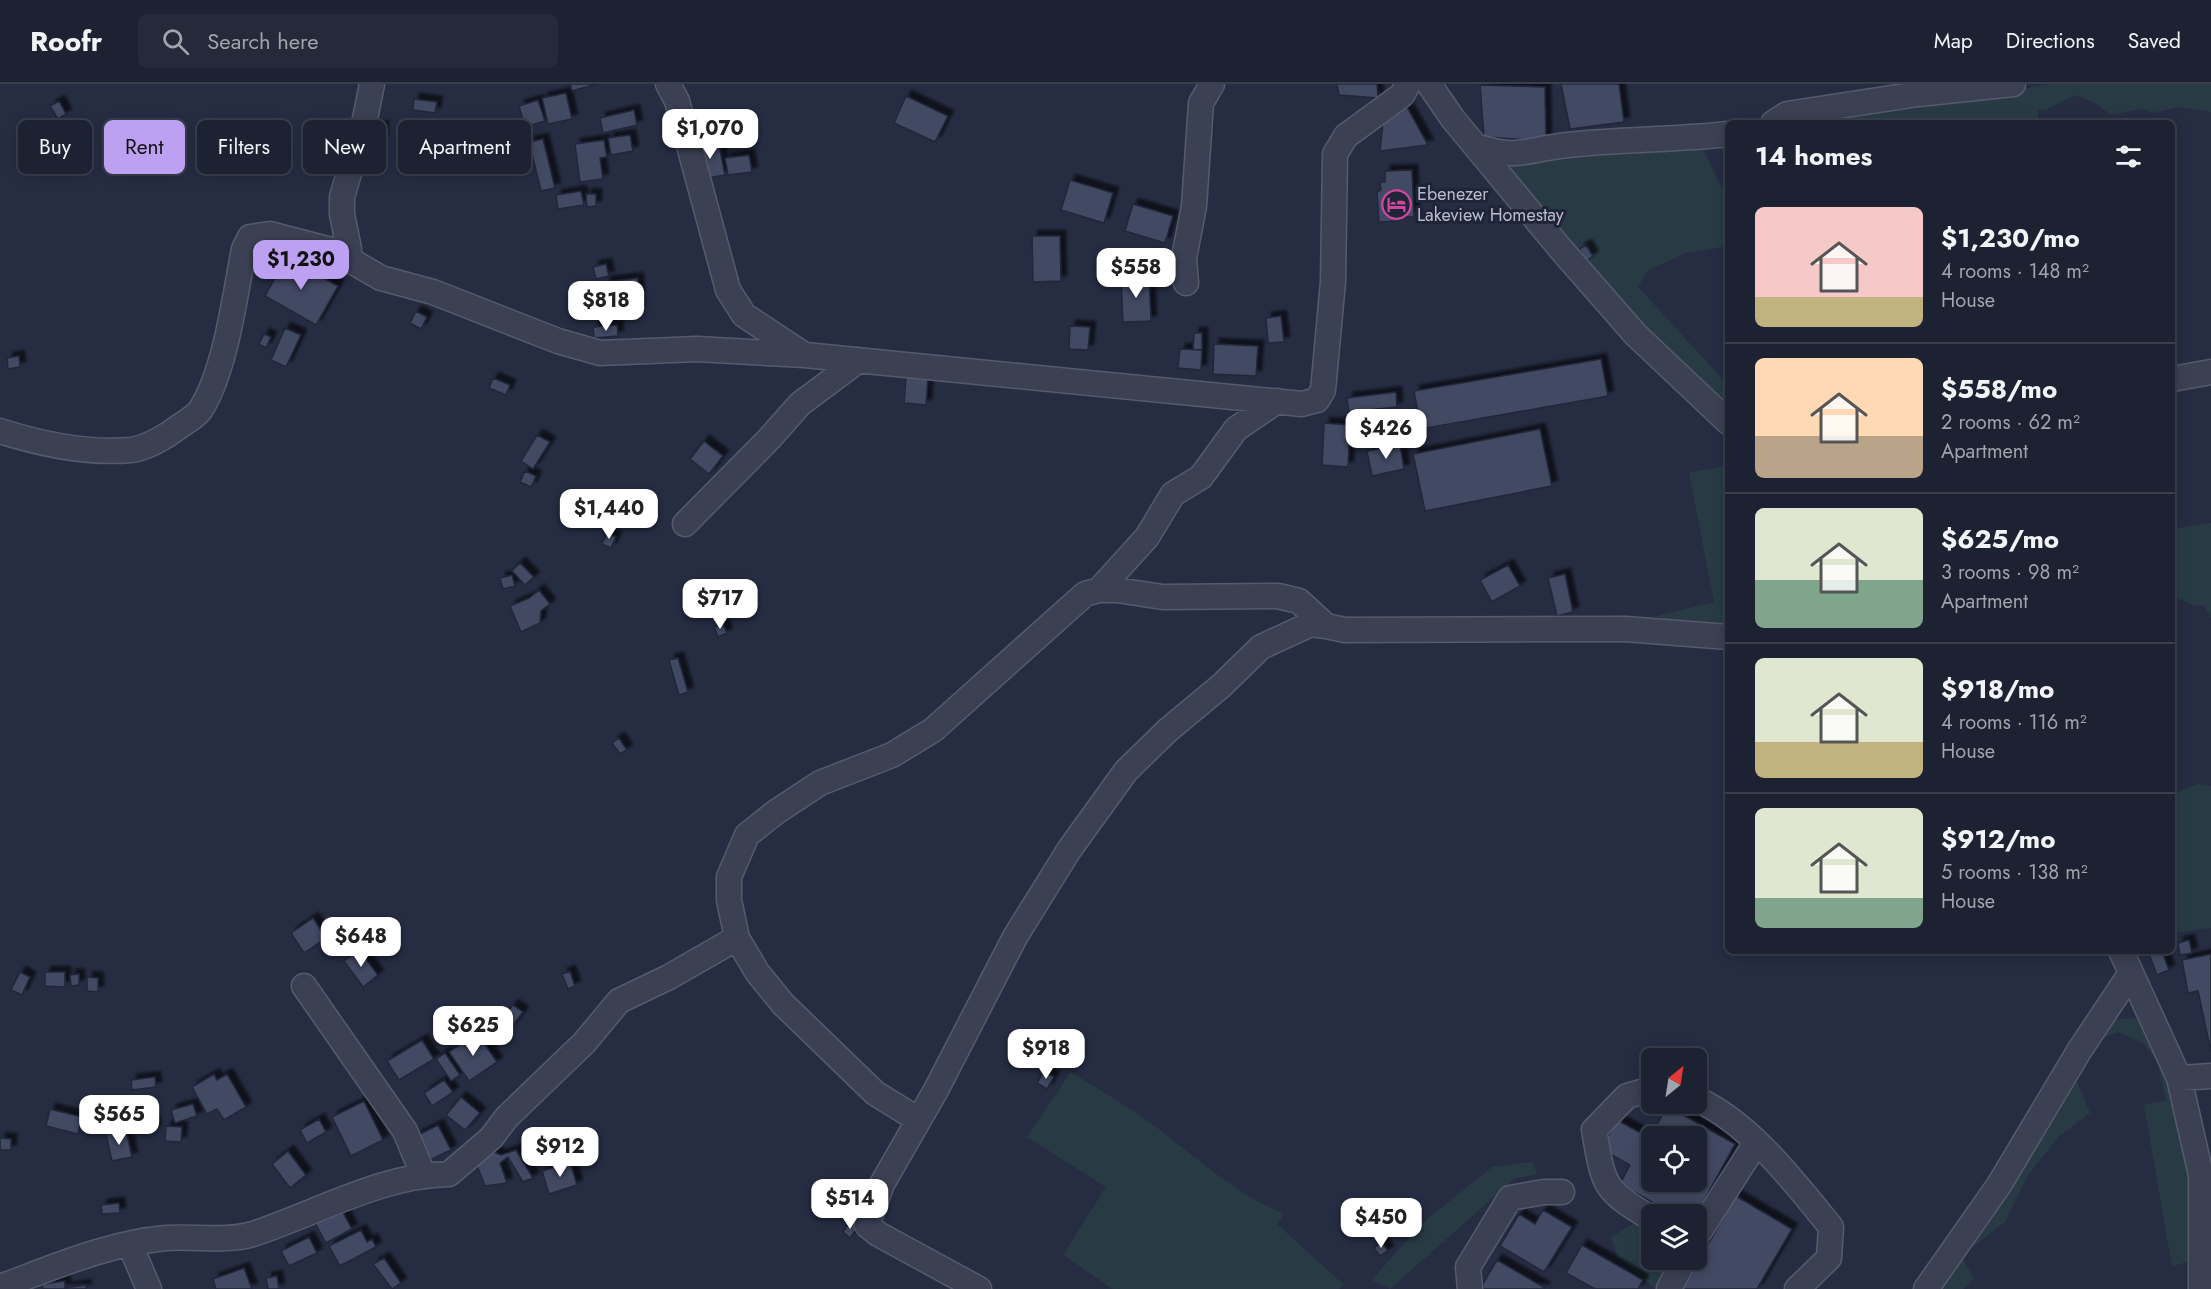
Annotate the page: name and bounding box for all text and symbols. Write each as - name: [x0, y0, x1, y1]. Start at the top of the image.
- search box: [138, 14, 558, 68]
- text: Roofr: [30, 21, 102, 62]
- icon: search: [159, 25, 192, 58]
- text: Search here: [207, 25, 319, 57]
- text: Map: [1934, 26, 1973, 56]
- text: Directions: [2006, 26, 2095, 56]
- text: Saved: [2128, 26, 2181, 56]
- pin: $1,070: [661, 109, 759, 160]
- text: $1,070: [676, 114, 744, 143]
- chip: Buy: [18, 120, 92, 174]
- chip: Rent: [104, 120, 185, 174]
- chip: Filters: [197, 120, 291, 174]
- chip: New: [303, 120, 386, 174]
- chip: Apartment: [398, 120, 531, 174]
- text: 14 homes: [1755, 137, 1872, 175]
- icon: filters: [2112, 140, 2145, 173]
- place label: Ebenezer Lakeview Homestay: [1417, 181, 1564, 228]
- hotel icon: Ebenezer Lakeview Homestay: [1380, 188, 1412, 220]
- text: $1,230/mo: [1941, 219, 2080, 257]
- icon: home: [1803, 231, 1875, 303]
- pin: $1,230: [252, 240, 350, 291]
- text: $1,230: [267, 245, 335, 274]
- pin: $558: [1100, 248, 1172, 299]
- text: $558: [1111, 253, 1161, 282]
- text: 4 rooms · 148 m²: [1941, 257, 2089, 286]
- pin: $818: [570, 281, 642, 332]
- text: $818: [582, 286, 630, 315]
- text: House: [1941, 286, 1995, 315]
- text: $558/mo: [1941, 370, 2057, 408]
- icon: home: [1803, 382, 1875, 454]
- text: 2 rooms · 62 m²: [1941, 408, 2080, 437]
- pin: $426: [1350, 409, 1422, 460]
- text: $426: [1360, 414, 1412, 443]
- text: Apartment: [1941, 437, 2028, 466]
- pin: $1,440: [560, 489, 658, 540]
- text: $1,440: [574, 494, 644, 523]
- text: $625/mo: [1941, 520, 2059, 558]
- icon: home: [1803, 532, 1875, 604]
- text: 3 rooms · 98 m²: [1941, 558, 2079, 587]
- pin: $717: [684, 579, 756, 630]
- text: $717: [697, 584, 743, 613]
- text: Apartment: [1941, 587, 2028, 616]
- text: $918/mo: [1941, 670, 2054, 708]
- icon: home: [1803, 682, 1875, 754]
- text: 4 rooms · 116 m²: [1941, 708, 2087, 737]
- text: House: [1941, 737, 1995, 766]
- text: $912/mo: [1941, 820, 2056, 858]
- icon: home: [1803, 832, 1875, 904]
- text: 5 rooms · 138 m²: [1941, 858, 2088, 887]
- text: House: [1941, 887, 1995, 916]
- pin: $648: [325, 917, 397, 968]
- text: $648: [335, 922, 387, 951]
- pin: $625: [437, 1006, 509, 1057]
- text: $625: [447, 1011, 499, 1040]
- pin: $918: [1010, 1029, 1082, 1080]
- text: $918: [1022, 1034, 1070, 1063]
- north arrow: [1641, 1048, 1707, 1114]
- map controls: [1641, 1048, 1707, 1270]
- pin: $565: [83, 1095, 155, 1146]
- text: $565: [93, 1100, 145, 1129]
- button: locate: [1641, 1126, 1707, 1192]
- pin: $912: [524, 1127, 596, 1178]
- text: $912: [535, 1132, 585, 1161]
- pin: $514: [814, 1179, 886, 1230]
- text: $514: [825, 1184, 875, 1213]
- pin: $450: [1345, 1198, 1417, 1249]
- text: $450: [1355, 1203, 1407, 1232]
- button: layers: [1641, 1204, 1707, 1270]

